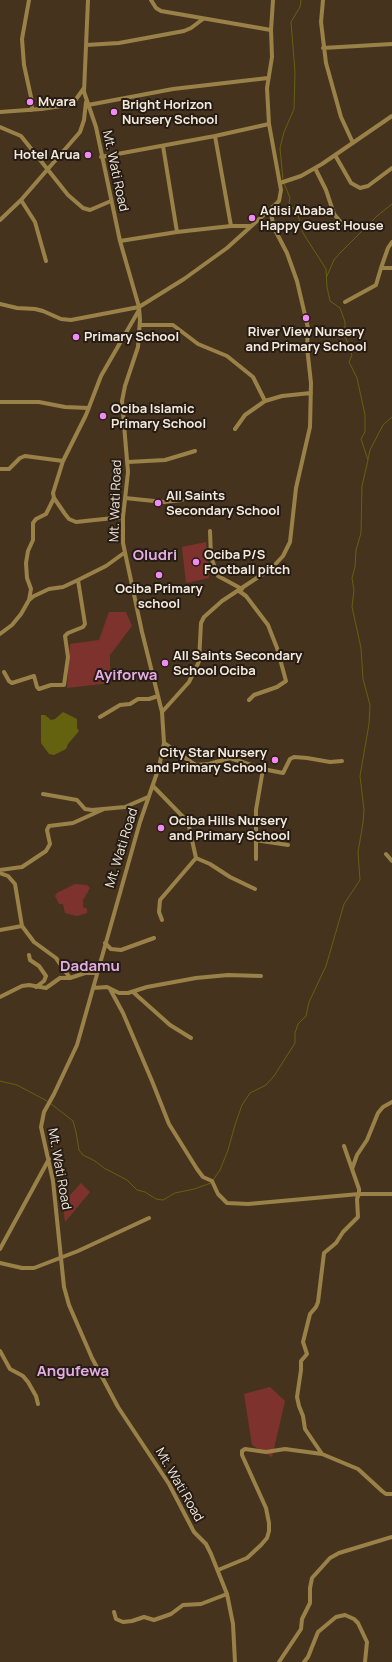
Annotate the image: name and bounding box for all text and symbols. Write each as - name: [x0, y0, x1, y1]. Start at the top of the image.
- place label: Mvara: [38, 94, 76, 110]
- marker: Mvara: [25, 97, 35, 107]
- place label: Bright Horizon Nursery School: [122, 97, 218, 128]
- marker: Bright Horizon Nursery School: [109, 107, 119, 117]
- street label: Mt. Wati Road: [99, 129, 131, 213]
- place label: Hotel Arua: [14, 147, 80, 163]
- marker: Hotel Arua: [83, 150, 93, 160]
- place label: Adisi Ababa Happy Guest House: [260, 203, 384, 234]
- marker: Adisi Ababa Happy Guest House: [247, 213, 257, 223]
- marker: River View Nursery and Primary School: [301, 313, 311, 323]
- place label: River View Nursery and Primary School: [245, 324, 367, 355]
- place label: Primary School: [84, 329, 179, 345]
- marker: Primary School: [71, 332, 81, 342]
- place label: Ociba Islamic Primary School: [111, 401, 206, 432]
- marker: Ociba Islamic Primary School: [98, 411, 108, 421]
- street label: Mt. Wati Road: [107, 460, 125, 542]
- place label: All Saints Secondary School: [166, 488, 280, 519]
- marker: All Saints Secondary School: [153, 498, 163, 508]
- district label: Oludri: [133, 547, 177, 565]
- place label: Ociba P/S Football pitch: [204, 547, 290, 578]
- marker: Ociba P/S Football pitch: [191, 557, 201, 567]
- marker: Ociba Primary school: [154, 570, 164, 580]
- place label: Ociba Primary school: [115, 581, 203, 612]
- place label: All Saints Secondary School Ociba: [173, 648, 302, 679]
- marker: All Saints Secondary School Ociba: [160, 658, 170, 668]
- district label: Ayiforwa: [95, 667, 157, 685]
- place label: City Star Nursery and Primary School: [146, 745, 267, 776]
- marker: City Star Nursery and Primary School: [270, 755, 280, 765]
- street label: Mt. Wati Road: [102, 806, 142, 890]
- place label: Ociba Hills Nursery and Primary School: [169, 813, 290, 844]
- marker: Ociba Hills Nursery and Primary School: [156, 823, 166, 833]
- district label: Dadamu: [60, 958, 120, 976]
- street label: Mt. Wati Road: [44, 1127, 74, 1211]
- district label: Angufewa: [37, 1363, 109, 1381]
- street label: Mt. Wati Road: [152, 1445, 206, 1525]

